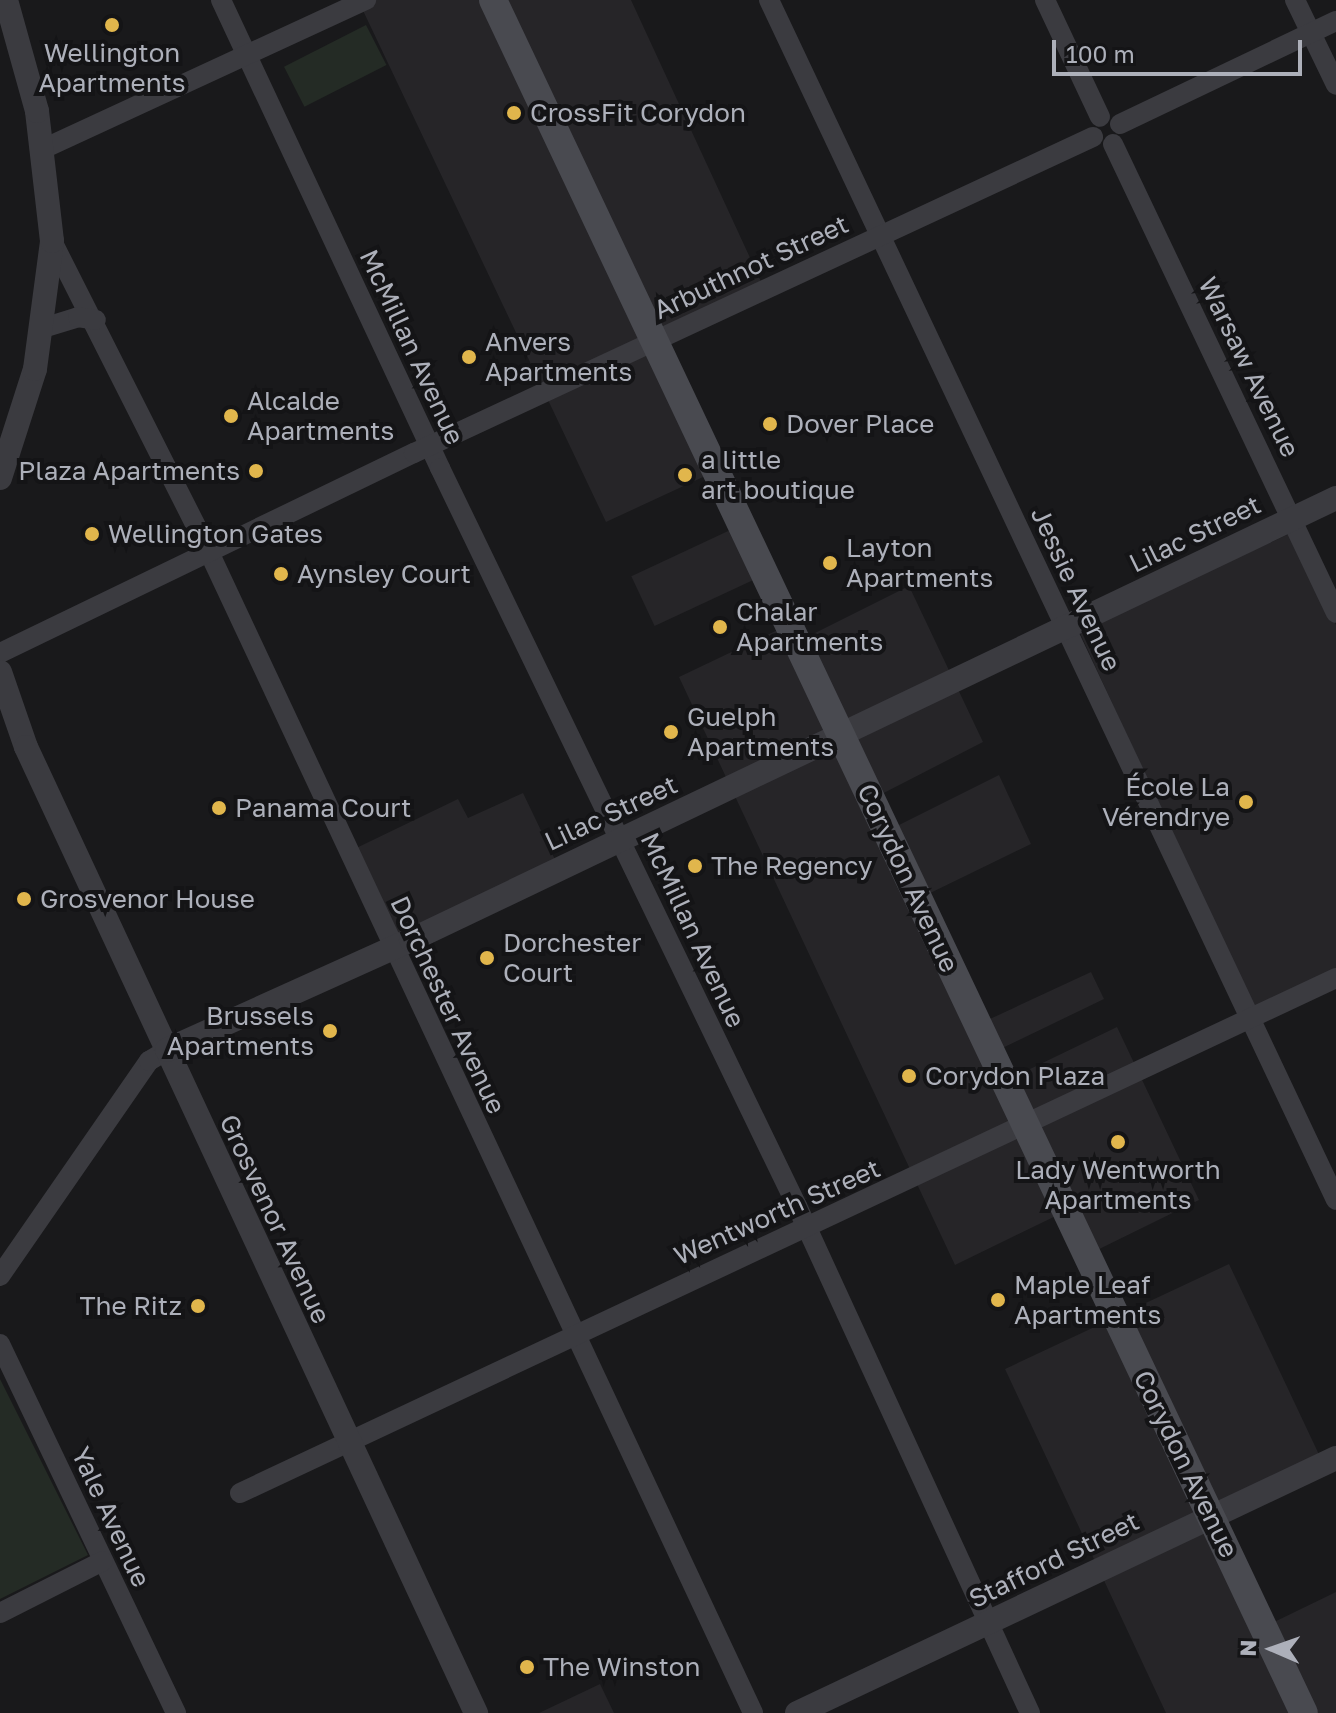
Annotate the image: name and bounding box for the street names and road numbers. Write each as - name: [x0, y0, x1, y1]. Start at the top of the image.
- street label: Arbuthnot Street: [649, 208, 853, 326]
- street label: McMillan Avenue: [353, 245, 471, 449]
- street label: Warsaw Avenue: [1192, 272, 1306, 462]
- street label: Lilac Street: [1124, 489, 1266, 579]
- street label: Jessie Avenue: [1024, 502, 1128, 676]
- street label: Lilac Street: [540, 769, 682, 857]
- street label: Corydon Avenue: [851, 779, 965, 977]
- street label: McMillan Avenue: [634, 828, 752, 1032]
- street label: Dorchester Avenue: [384, 891, 512, 1119]
- street label: Grosvenor Avenue: [213, 1110, 337, 1328]
- street label: Wentworth Street: [669, 1153, 885, 1271]
- street label: Corydon Avenue: [1127, 1365, 1245, 1563]
- street label: Yale Avenue: [65, 1442, 157, 1592]
- street label: Stafford Street: [964, 1505, 1144, 1615]

